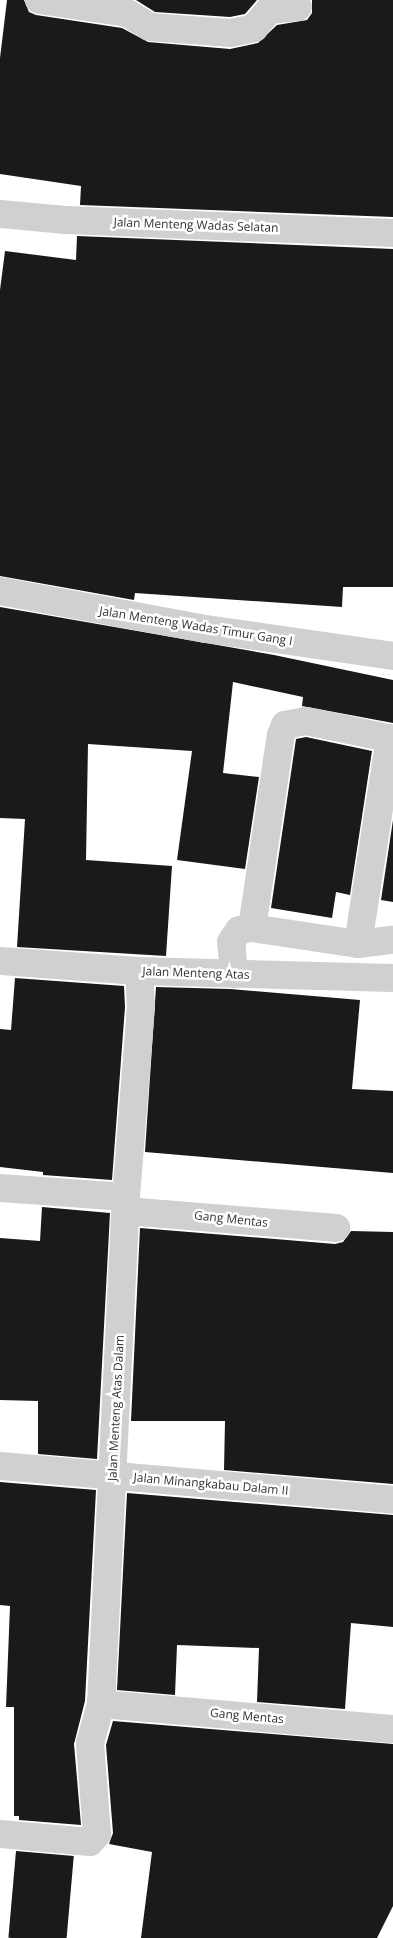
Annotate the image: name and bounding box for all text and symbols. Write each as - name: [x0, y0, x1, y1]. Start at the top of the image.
- street label: Jalan Menteng Wadas Selatan: [113, 215, 279, 235]
- street label: Jalan Menteng Wadas Timur Gang I: [98, 604, 294, 648]
- street label: Jalan Menteng Atas: [142, 964, 250, 982]
- street label: Gang Mentas: [193, 1208, 269, 1230]
- street label: Jalan Menteng Atas Dalam: [105, 1334, 127, 1482]
- street label: Jalan Minangkabau Dalam II: [133, 1470, 289, 1498]
- street label: Gang Mentas: [210, 1706, 284, 1726]

